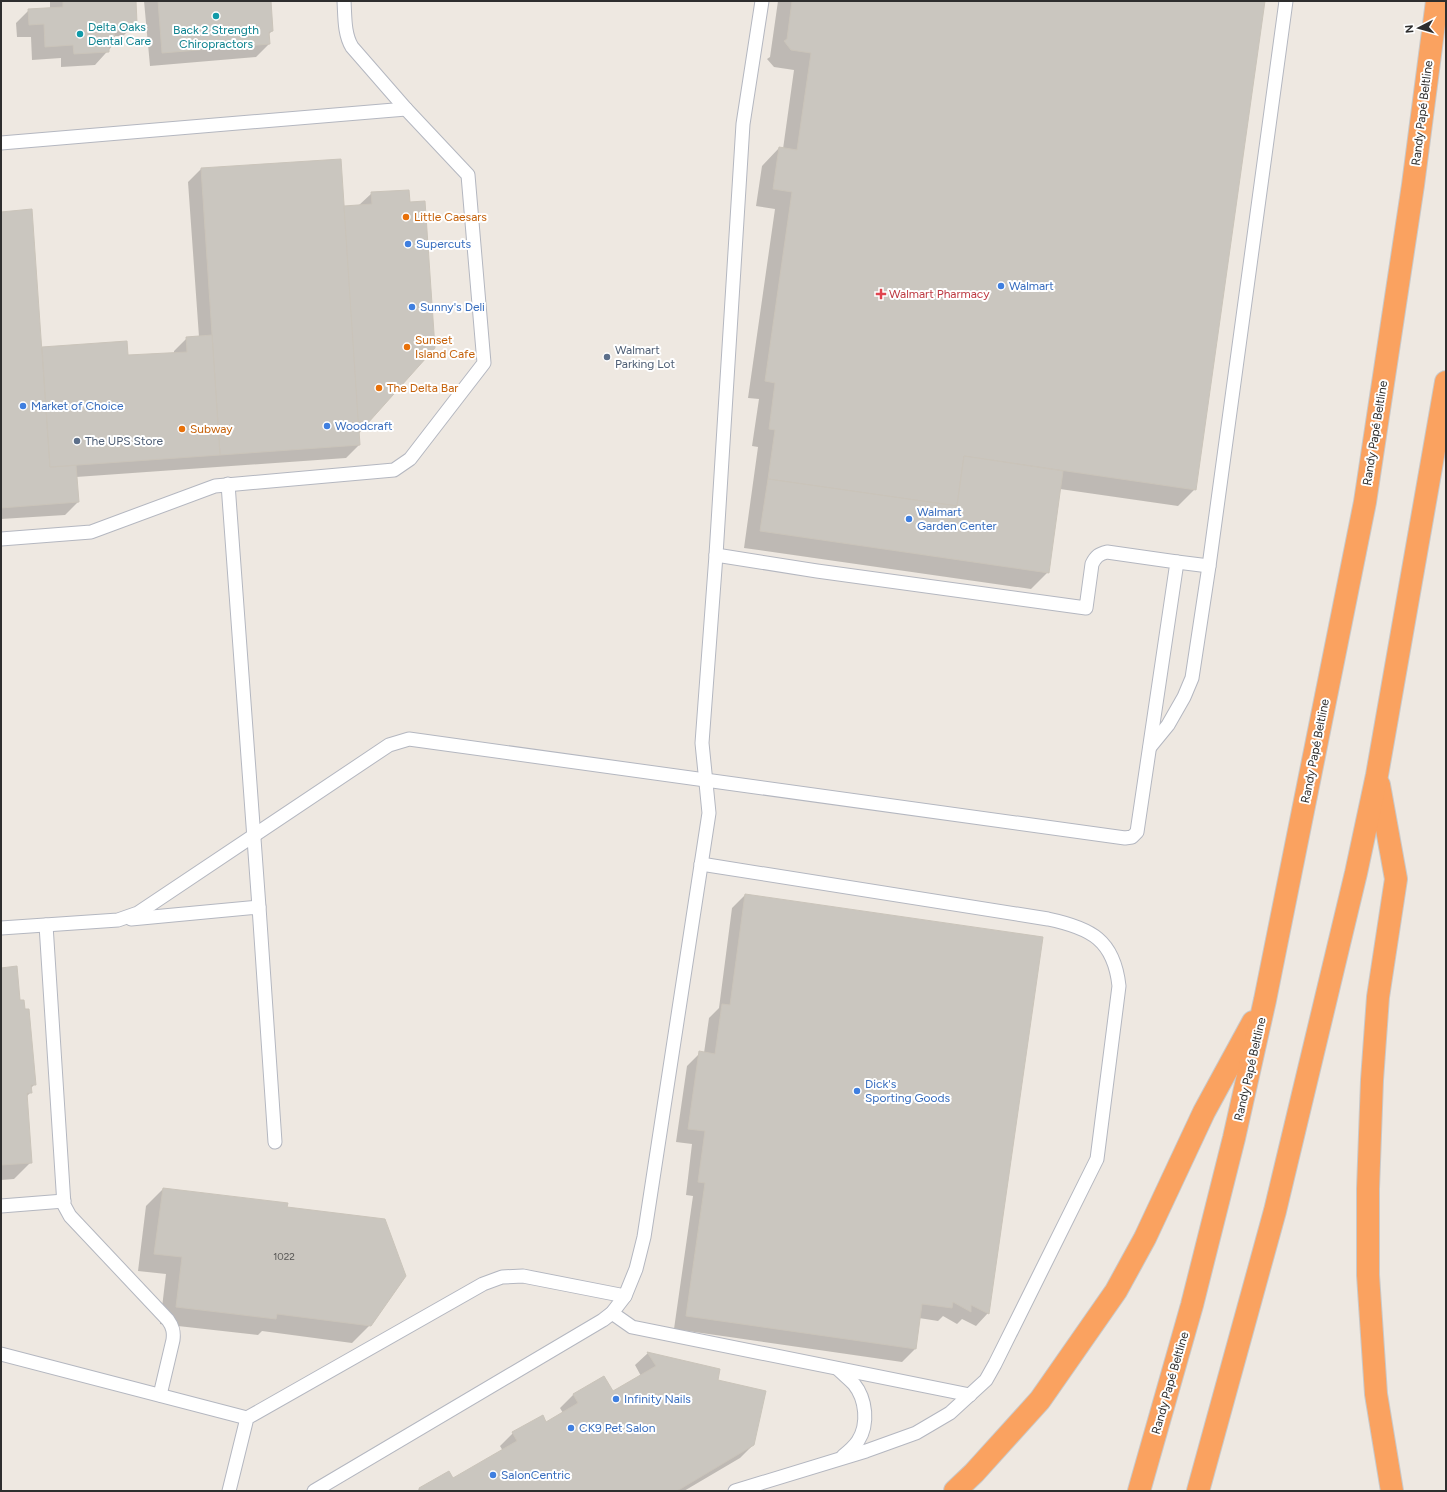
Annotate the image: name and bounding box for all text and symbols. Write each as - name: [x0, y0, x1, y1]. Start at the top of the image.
- north arrow: [1399, 8, 1439, 48]
- marker: Back 2 Strength Chiropractors: [211, 11, 221, 21]
- place label: Delta Oaks Dental Care: [88, 20, 152, 48]
- place label: Back 2 Strength Chiropractors: [173, 23, 259, 51]
- text: N: [1403, 24, 1416, 34]
- marker: Delta Oaks Dental Care: [75, 29, 85, 39]
- street label: Randy Papé Beltline: [1409, 59, 1435, 166]
- place label: Little Caesars: [414, 210, 487, 224]
- marker: Little Caesars: [401, 212, 411, 222]
- place label: Supercuts: [416, 237, 471, 251]
- marker: Supercuts: [403, 239, 413, 249]
- place label: Walmart: [1009, 279, 1054, 293]
- marker: Walmart: [996, 281, 1006, 291]
- place label: Walmart Pharmacy: [889, 287, 990, 301]
- marker: Walmart Pharmacy: [876, 289, 886, 299]
- place label: Sunny's Deli: [420, 300, 485, 314]
- marker: Sunny's Deli: [407, 302, 417, 312]
- place label: Sunset Island Cafe: [415, 333, 475, 361]
- marker: Sunset Island Cafe: [402, 342, 412, 352]
- place label: Walmart Parking Lot: [615, 343, 676, 371]
- marker: Walmart Parking Lot: [602, 352, 612, 362]
- street label: Randy Papé Beltline: [1360, 379, 1390, 486]
- place label: The Delta Bar: [387, 381, 458, 395]
- marker: The Delta Bar: [374, 383, 384, 393]
- place label: Market of Choice: [31, 399, 124, 413]
- marker: Market of Choice: [18, 401, 28, 411]
- place label: Woodcraft: [335, 419, 393, 433]
- marker: Woodcraft: [322, 421, 332, 431]
- place label: Subway: [190, 422, 233, 436]
- marker: Subway: [177, 424, 187, 434]
- place label: The UPS Store: [85, 434, 163, 448]
- marker: The UPS Store: [72, 436, 82, 446]
- place label: Walmart Garden Center: [917, 505, 997, 533]
- marker: Walmart Garden Center: [904, 514, 914, 524]
- street label: Randy Papé Beltline: [1298, 697, 1332, 804]
- street label: Randy Papé Beltline: [1231, 1015, 1269, 1122]
- place label: Dick's Sporting Goods: [865, 1077, 951, 1105]
- marker: Dick's Sporting Goods: [852, 1086, 862, 1096]
- house number: 1022: [273, 1250, 295, 1263]
- street label: Randy Papé Beltline: [1149, 1330, 1191, 1436]
- place label: Infinity Nails: [624, 1392, 691, 1406]
- marker: Infinity Nails: [611, 1394, 621, 1404]
- place label: CK9 Pet Salon: [579, 1421, 656, 1435]
- marker: CK9 Pet Salon: [566, 1423, 576, 1433]
- place label: SalonCentric: [501, 1468, 571, 1482]
- marker: SalonCentric: [488, 1470, 498, 1480]

